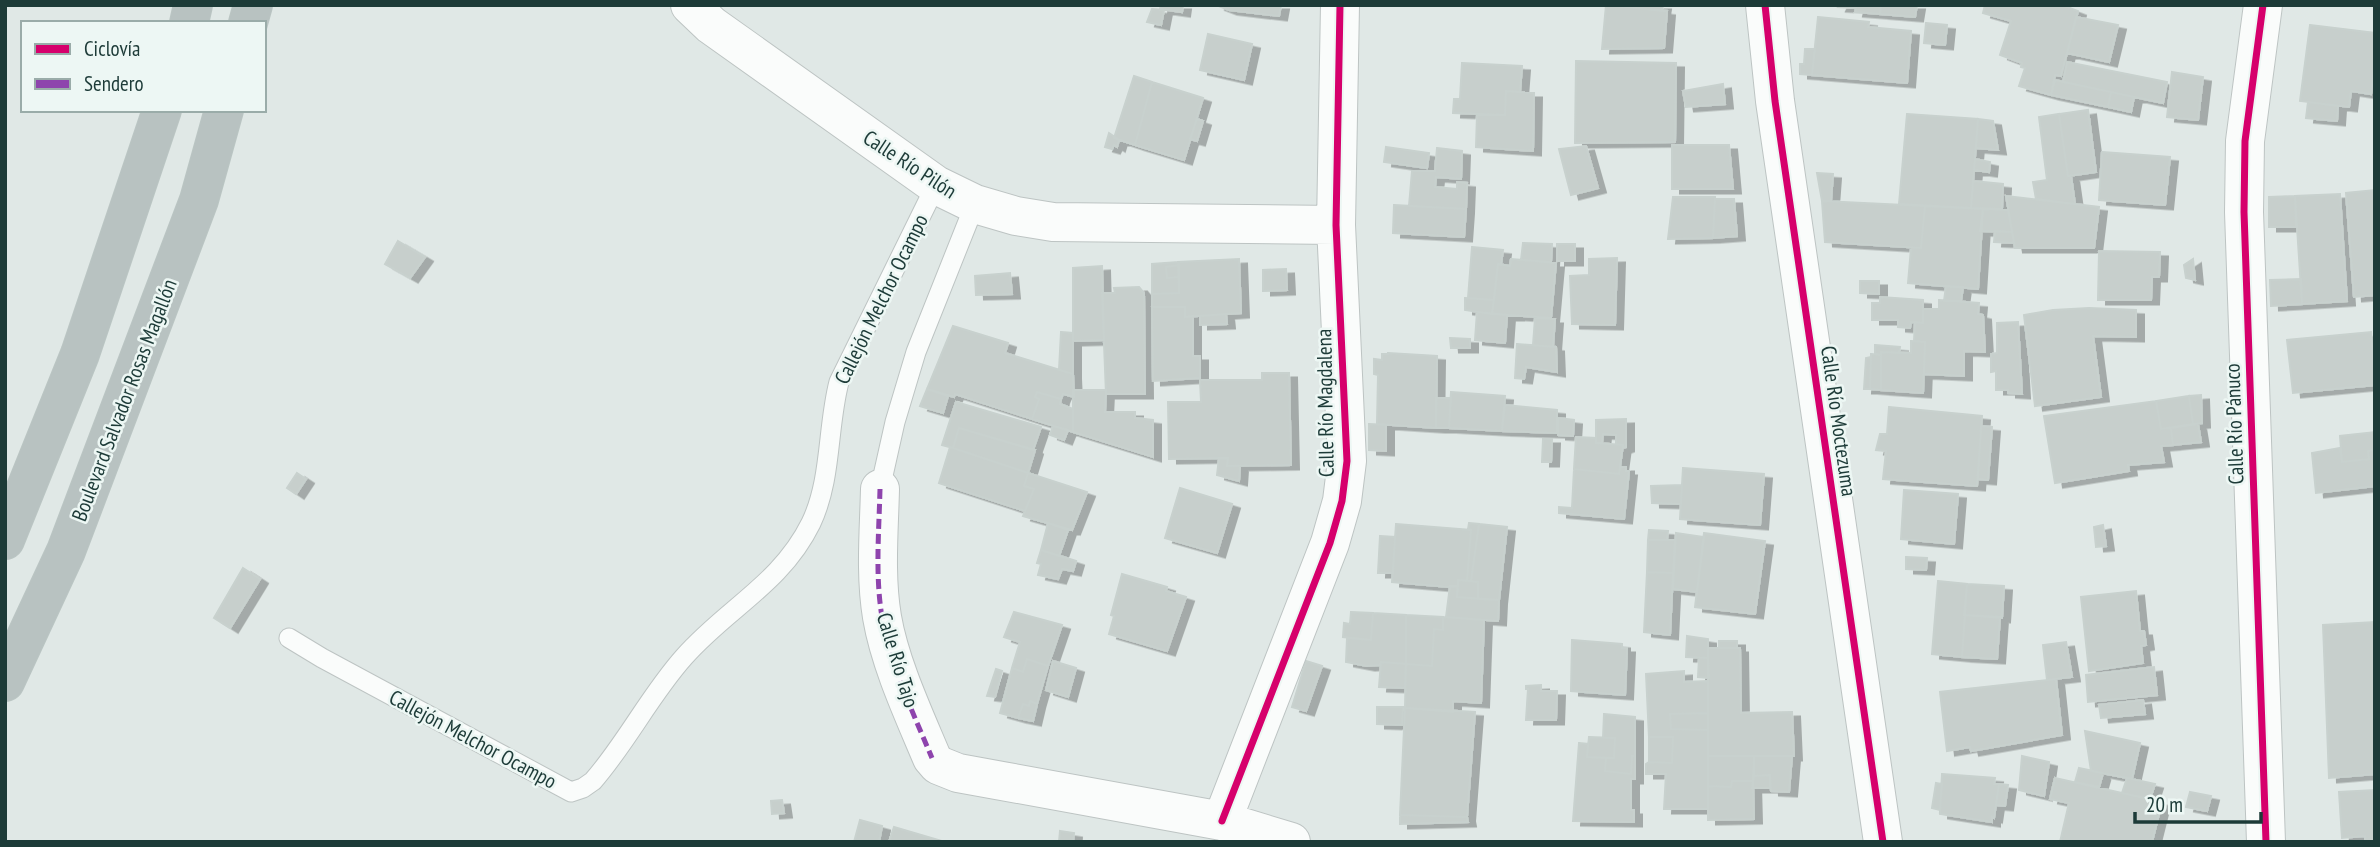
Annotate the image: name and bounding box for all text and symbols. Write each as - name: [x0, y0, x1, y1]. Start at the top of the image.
- legend: [21, 21, 266, 112]
- text: Ciclovía: [84, 35, 141, 62]
- text: Sendero: [84, 70, 143, 97]
- street label: Calle Río Pilón: [858, 124, 962, 204]
- street label: Callejón Melchor Ocampo: [828, 210, 934, 388]
- street label: Boulevard Salvador Rosas Magallón: [65, 275, 183, 525]
- street label: Calle Río Magdalena: [1310, 329, 1340, 477]
- street label: Calle Río Moctezuma: [1815, 344, 1863, 498]
- street label: Calle Río Pánuco: [2218, 363, 2250, 485]
- street label: Calle Río Tajo: [871, 609, 925, 711]
- street label: Callejón Melchor Ocampo: [385, 683, 561, 795]
- scale bar: [2135, 780, 2261, 824]
- text: 20 m: [2146, 791, 2183, 818]

